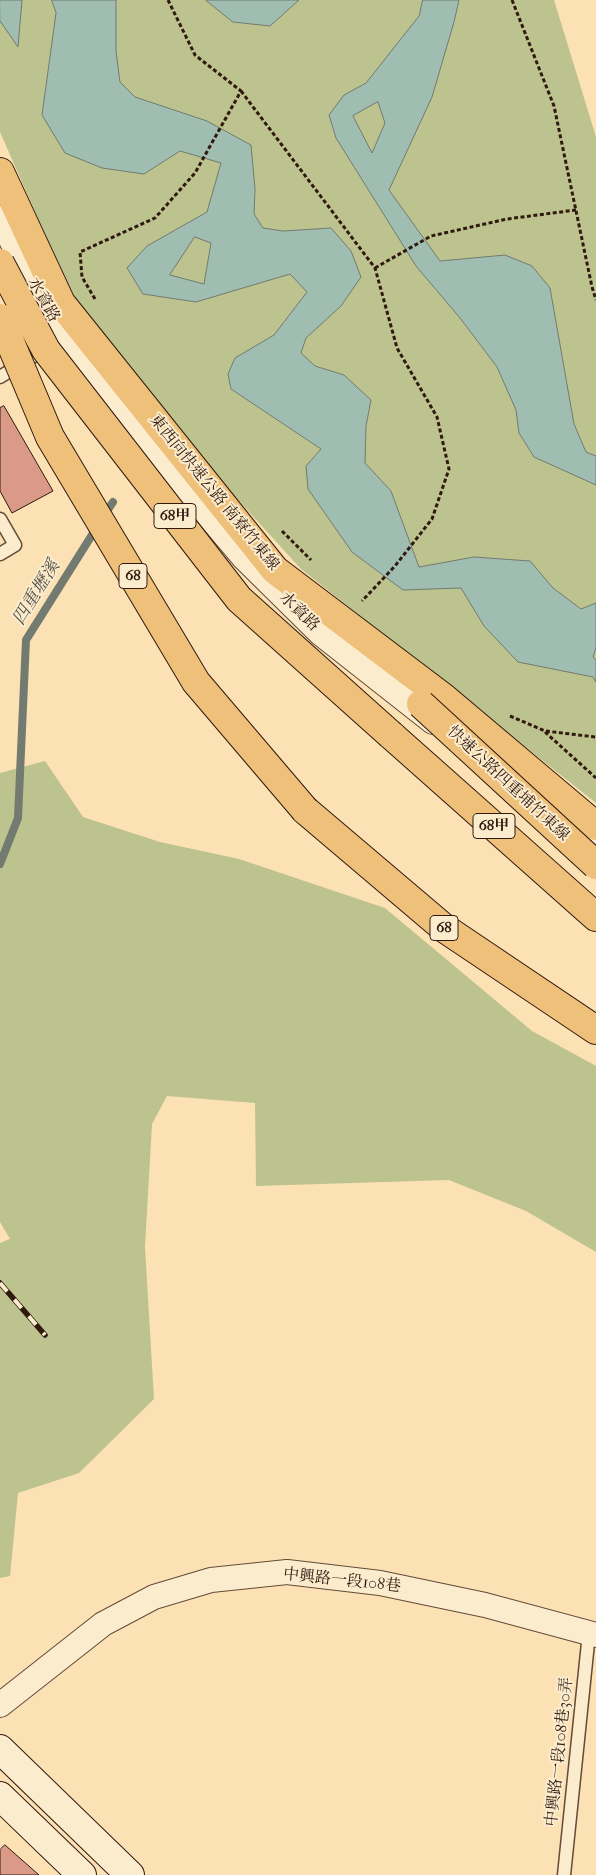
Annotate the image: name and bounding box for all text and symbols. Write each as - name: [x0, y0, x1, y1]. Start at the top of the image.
- street label: 水資路: [23, 274, 63, 326]
- street label: 東西向快速公路 南寮竹東線: [145, 411, 283, 575]
- road number: 68甲: [154, 504, 196, 528]
- water label: 四重壢溪: [9, 557, 65, 629]
- road number: 68: [119, 564, 147, 588]
- street label: 水資路: [275, 588, 323, 636]
- street label: 快速公路四重埔竹東線: [443, 722, 573, 846]
- road number: 68甲: [473, 814, 515, 838]
- road number: 68: [430, 916, 458, 940]
- street label: 中興路一段108巷: [282, 1565, 402, 1597]
- street label: 中興路一段108巷30弄: [543, 1676, 577, 1828]

